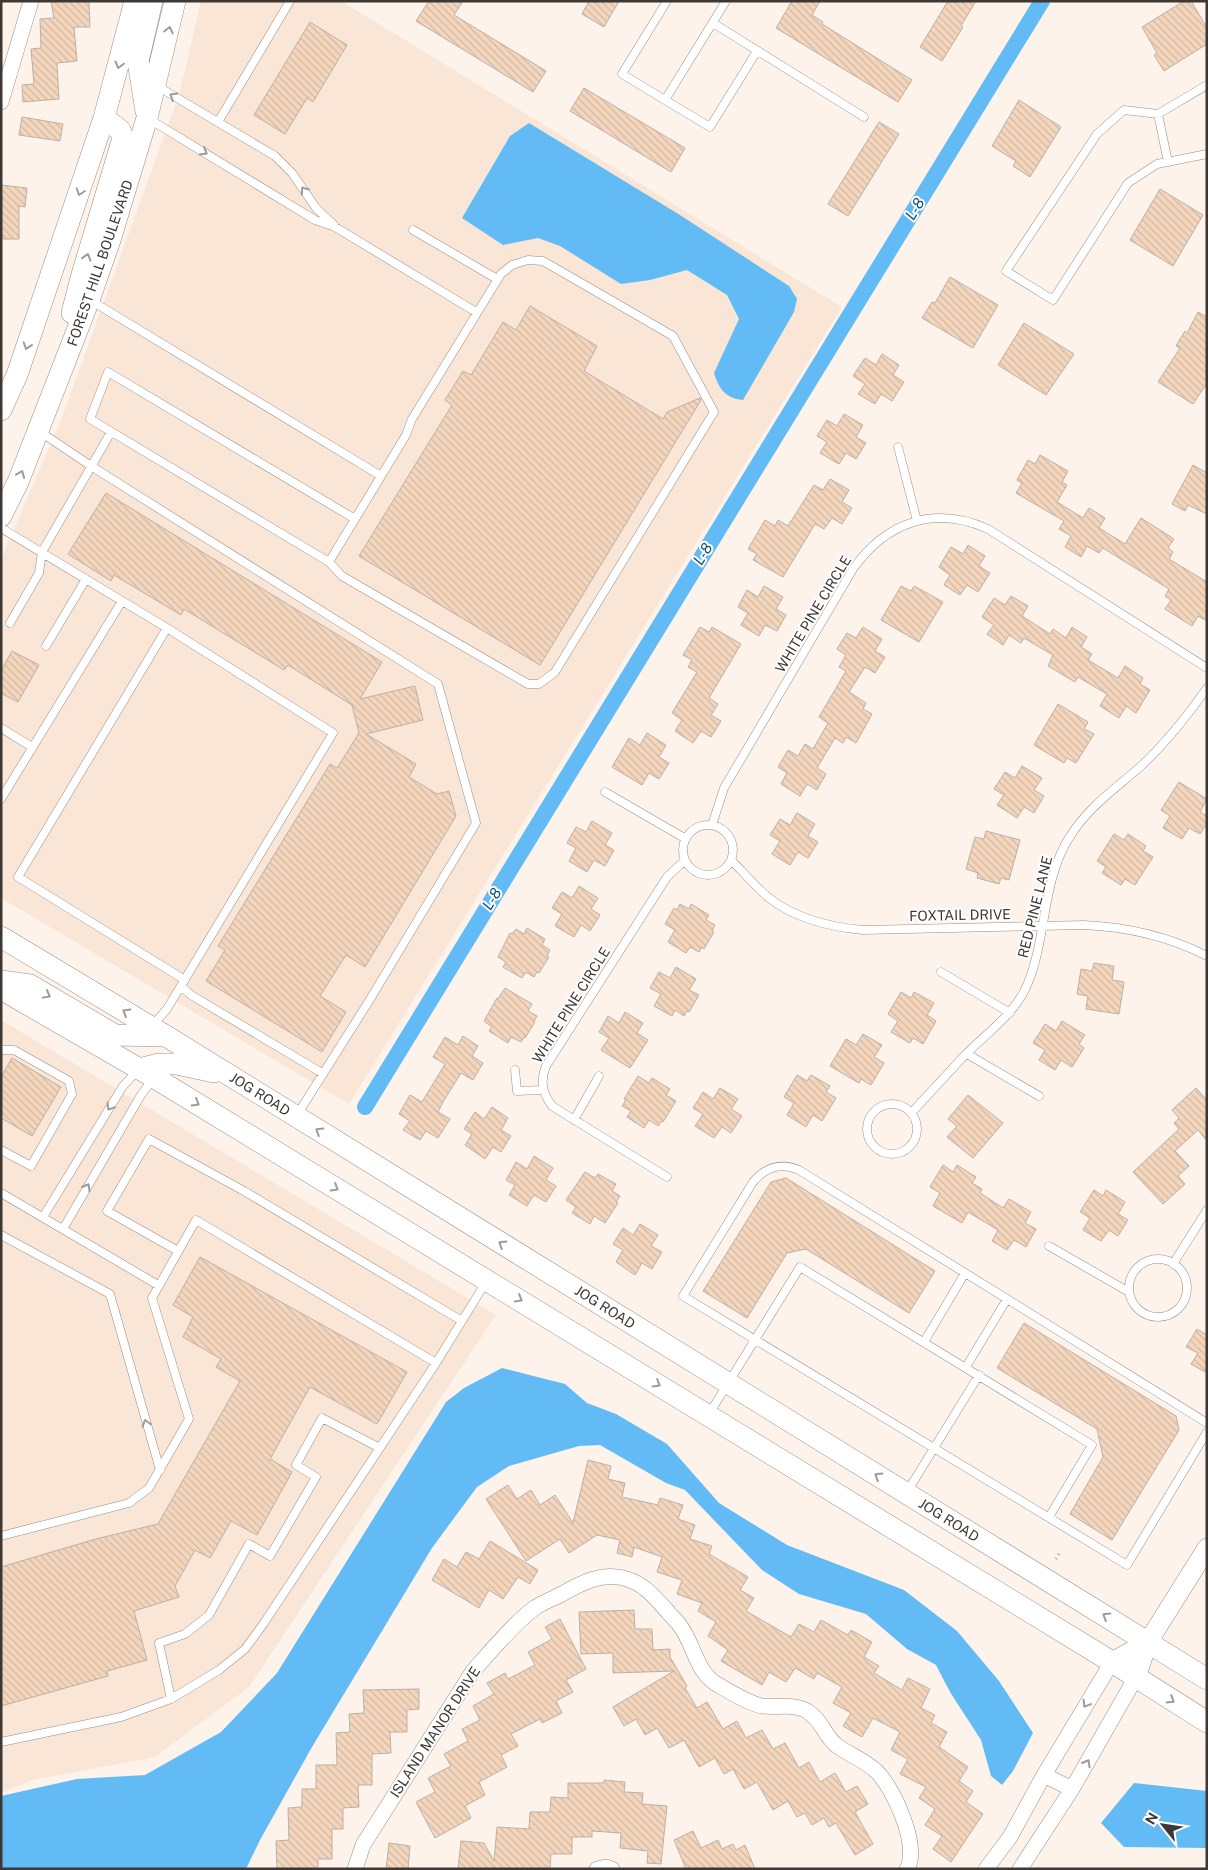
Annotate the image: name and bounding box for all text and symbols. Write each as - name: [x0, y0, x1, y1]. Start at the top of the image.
- one-way arrow: [163, 25, 174, 34]
- one-way arrow: [114, 61, 125, 70]
- one-way arrow: [170, 92, 179, 102]
- one-way arrow: [198, 146, 207, 156]
- street label: FOREST HILL BOULEVARD: [64, 178, 136, 348]
- one-way arrow: [301, 186, 310, 196]
- one-way arrow: [76, 188, 86, 196]
- water label: L-8: [902, 195, 928, 223]
- one-way arrow: [81, 253, 91, 261]
- one-way arrow: [23, 341, 33, 350]
- one-way arrow: [15, 470, 25, 479]
- water label: L-8: [690, 540, 716, 568]
- street label: WHITE PINE CIRCLE: [772, 553, 854, 675]
- street label: RED PINE LANE: [1015, 854, 1055, 960]
- water label: L-8: [479, 885, 505, 913]
- street label: FOXTAIL DRIVE: [909, 906, 1011, 924]
- street label: WHITE PINE CIRCLE: [529, 944, 613, 1066]
- one-way arrow: [42, 989, 51, 999]
- one-way arrow: [122, 1009, 131, 1019]
- street label: JOG ROAD: [227, 1069, 293, 1119]
- one-way arrow: [191, 1097, 200, 1106]
- one-way arrow: [107, 1102, 117, 1111]
- one-way arrow: [315, 1127, 324, 1137]
- one-way arrow: [330, 1181, 339, 1191]
- one-way arrow: [81, 1184, 91, 1193]
- one-way arrow: [498, 1240, 507, 1250]
- street label: JOG ROAD: [572, 1282, 638, 1332]
- one-way arrow: [513, 1293, 522, 1303]
- one-way arrow: [652, 1378, 661, 1388]
- one-way arrow: [142, 1420, 152, 1428]
- one-way arrow: [875, 1473, 884, 1483]
- street label: JOG ROAD: [916, 1495, 982, 1545]
- one-way arrow: [1103, 1613, 1112, 1623]
- street label: ISLAND MANOR DRIVE: [387, 1664, 483, 1800]
- one-way arrow: [1166, 1693, 1175, 1703]
- one-way arrow: [1083, 1698, 1093, 1707]
- one-way arrow: [1081, 1760, 1091, 1769]
- north arrow: [1138, 1800, 1188, 1850]
- text: N: [1142, 1810, 1161, 1827]

